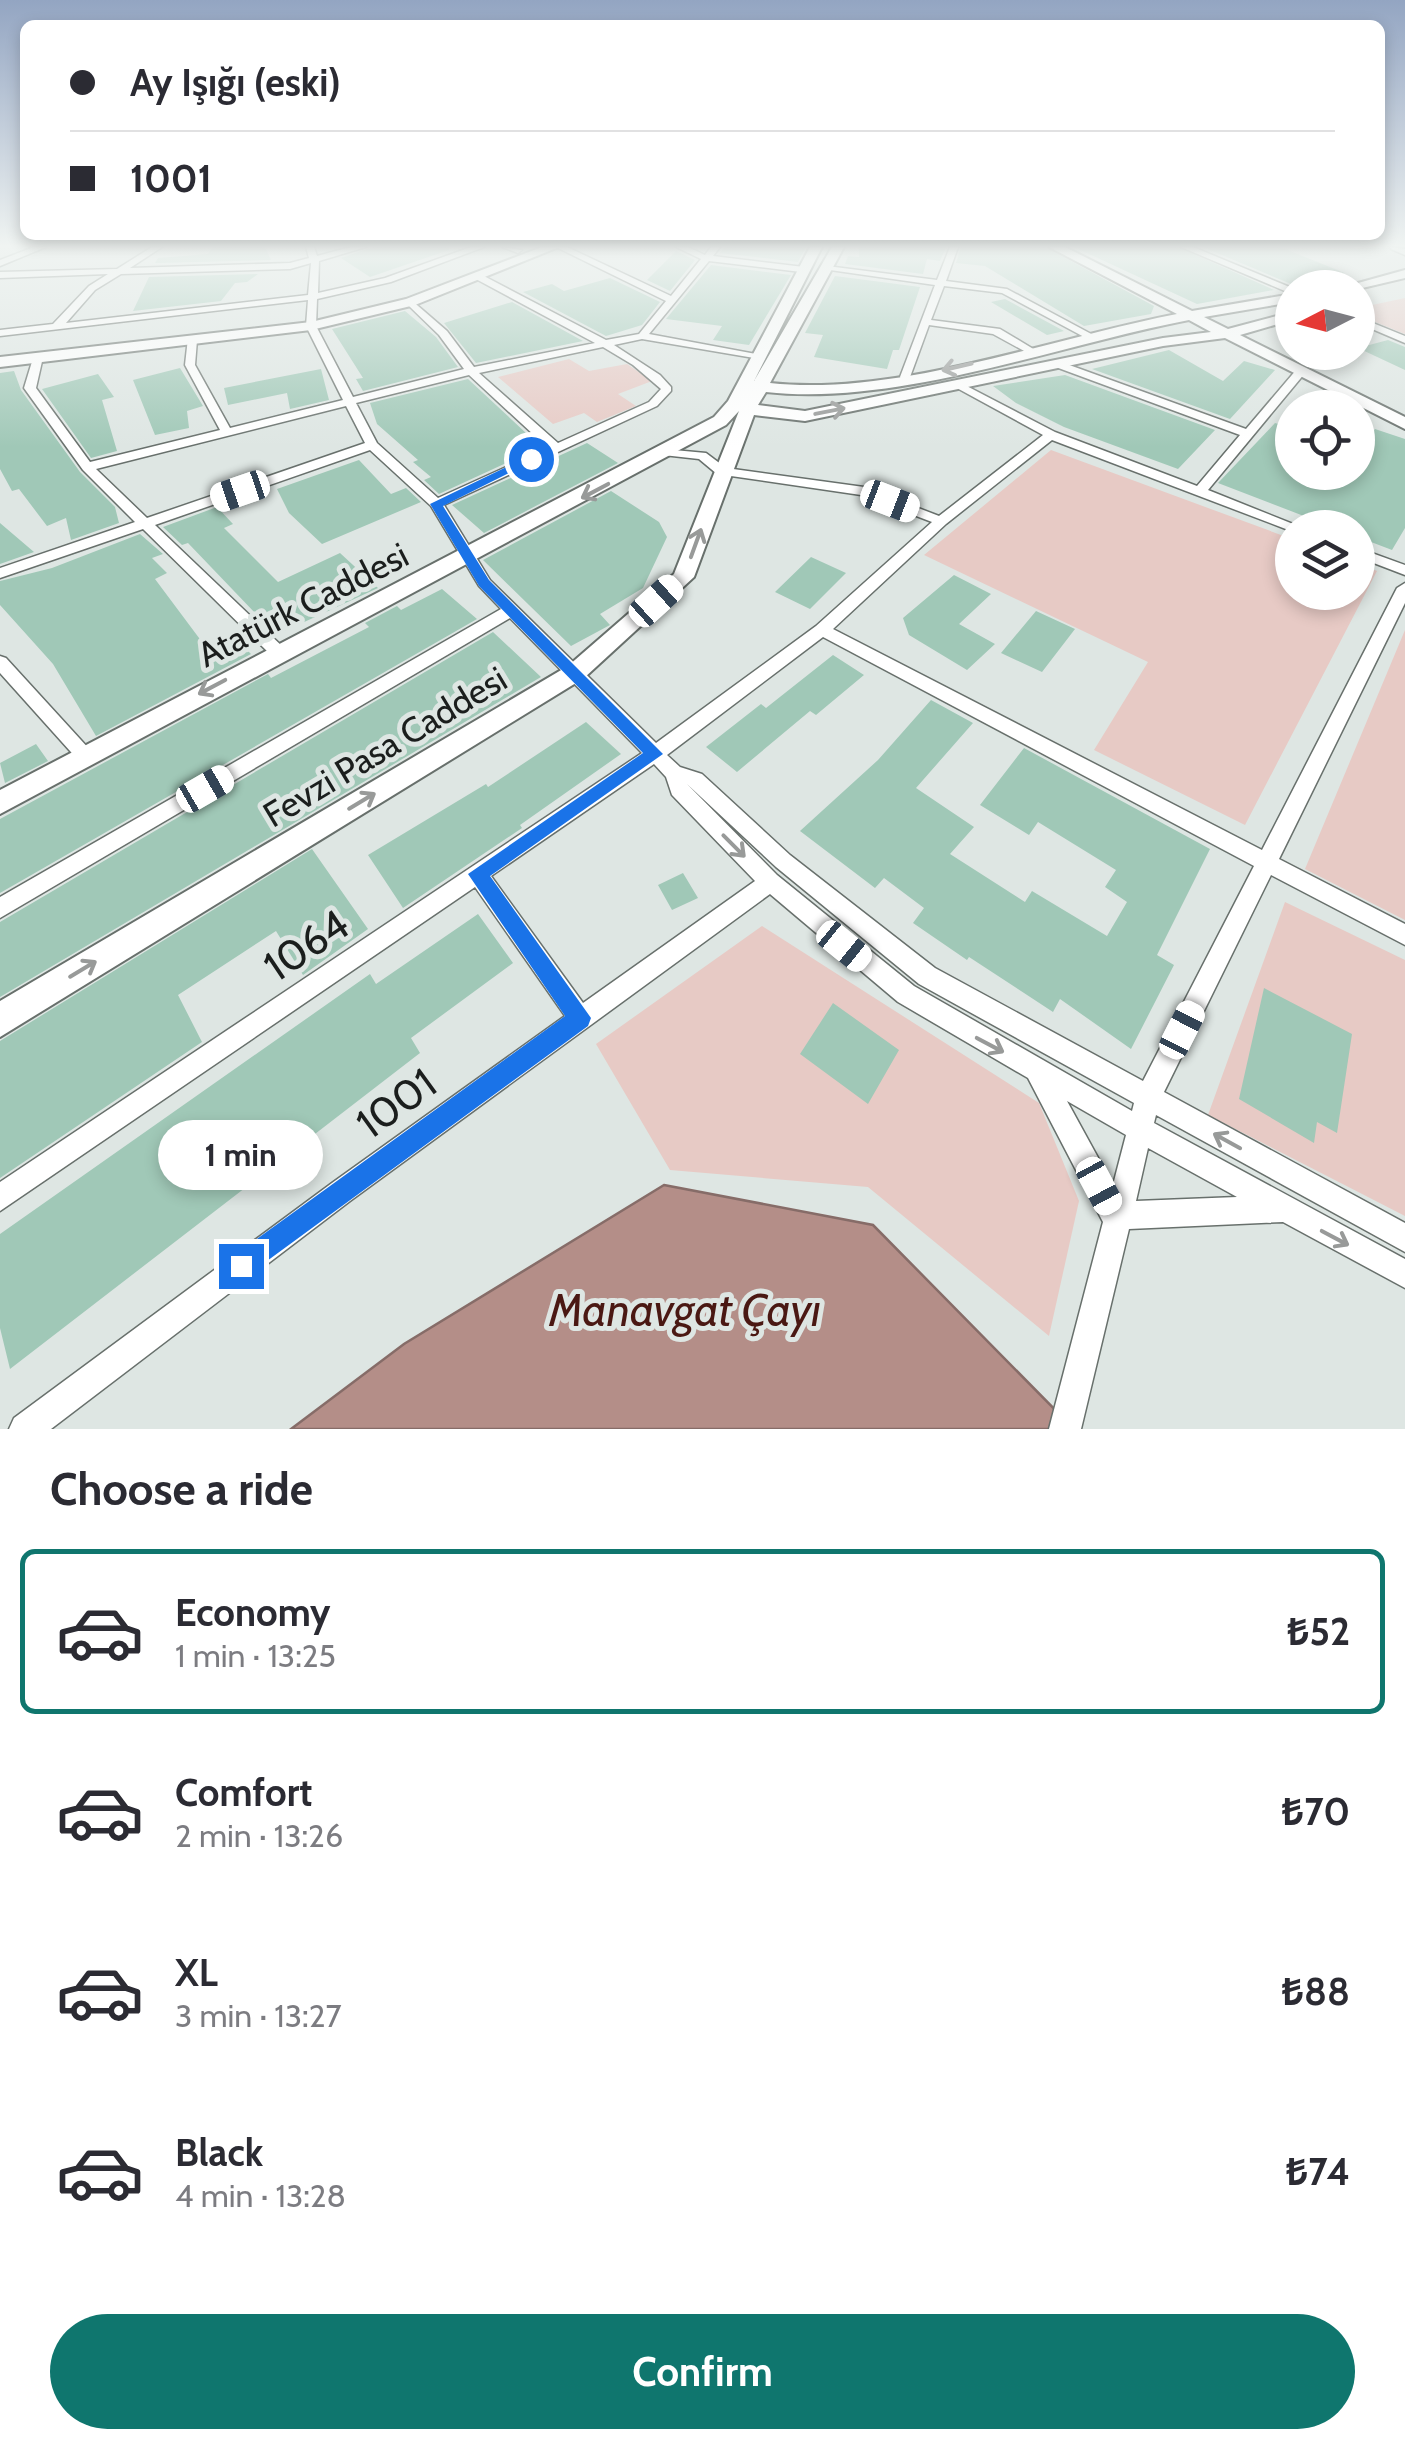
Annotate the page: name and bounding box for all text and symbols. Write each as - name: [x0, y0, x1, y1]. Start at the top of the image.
- text: Ay Işığı (eski): [130, 59, 341, 106]
- text: 1001: [130, 155, 212, 202]
- north arrow: [1275, 270, 1375, 370]
- map controls: [1275, 270, 1375, 610]
- one-way arrow: [942, 359, 974, 377]
- button: locate: [1275, 390, 1375, 490]
- one-way arrow: [813, 401, 845, 420]
- route start: [509, 437, 554, 482]
- car: [207, 467, 273, 515]
- car: [857, 476, 923, 526]
- one-way arrow: [580, 481, 610, 501]
- button: layers: [1275, 510, 1375, 610]
- one-way arrow: [688, 528, 706, 559]
- street label: Atatürk Caddesi: [190, 533, 415, 676]
- car: [624, 570, 688, 632]
- street label: Fevzi Pasa Caddesi: [255, 657, 514, 836]
- one-way arrow: [198, 678, 228, 698]
- car: [172, 761, 238, 817]
- one-way arrow: [347, 791, 376, 812]
- one-way arrow: [722, 834, 746, 858]
- street label: 1064: [254, 898, 358, 992]
- car: [811, 915, 877, 977]
- one-way arrow: [68, 959, 97, 980]
- car: [1155, 996, 1209, 1064]
- one-way arrow: [975, 1035, 1005, 1055]
- street label: 1001: [346, 1057, 446, 1149]
- callout: 1 min: [158, 1121, 324, 1191]
- one-way arrow: [1213, 1130, 1243, 1150]
- text: 1 min: [204, 1135, 277, 1174]
- car: [1072, 1152, 1126, 1220]
- one-way arrow: [1319, 1229, 1349, 1248]
- route end: [219, 1244, 264, 1289]
- water label: Manavgat Çayı: [548, 1283, 821, 1337]
- text: Choose a ride: [50, 1462, 313, 1516]
- icon: car: [55, 1587, 145, 1677]
- text: Economy: [175, 1589, 330, 1636]
- text: ₺52: [1287, 1608, 1350, 1655]
- text: 1 min · 13:25: [175, 1636, 336, 1675]
- icon: car: [55, 1767, 145, 1857]
- text: Comfort: [175, 1769, 312, 1816]
- text: ₺70: [1282, 1788, 1350, 1835]
- text: 2 min · 13:26: [175, 1816, 343, 1855]
- icon: car: [55, 1947, 145, 2037]
- text: XL: [175, 1949, 218, 1996]
- text: ₺88: [1281, 1968, 1350, 2015]
- text: 3 min · 13:27: [175, 1996, 342, 2035]
- icon: car: [55, 2127, 145, 2217]
- text: Black: [175, 2129, 263, 2176]
- text: ₺74: [1286, 2148, 1350, 2195]
- text: 4 min · 13:28: [175, 2176, 346, 2215]
- button: Confirm: [50, 2314, 1355, 2429]

